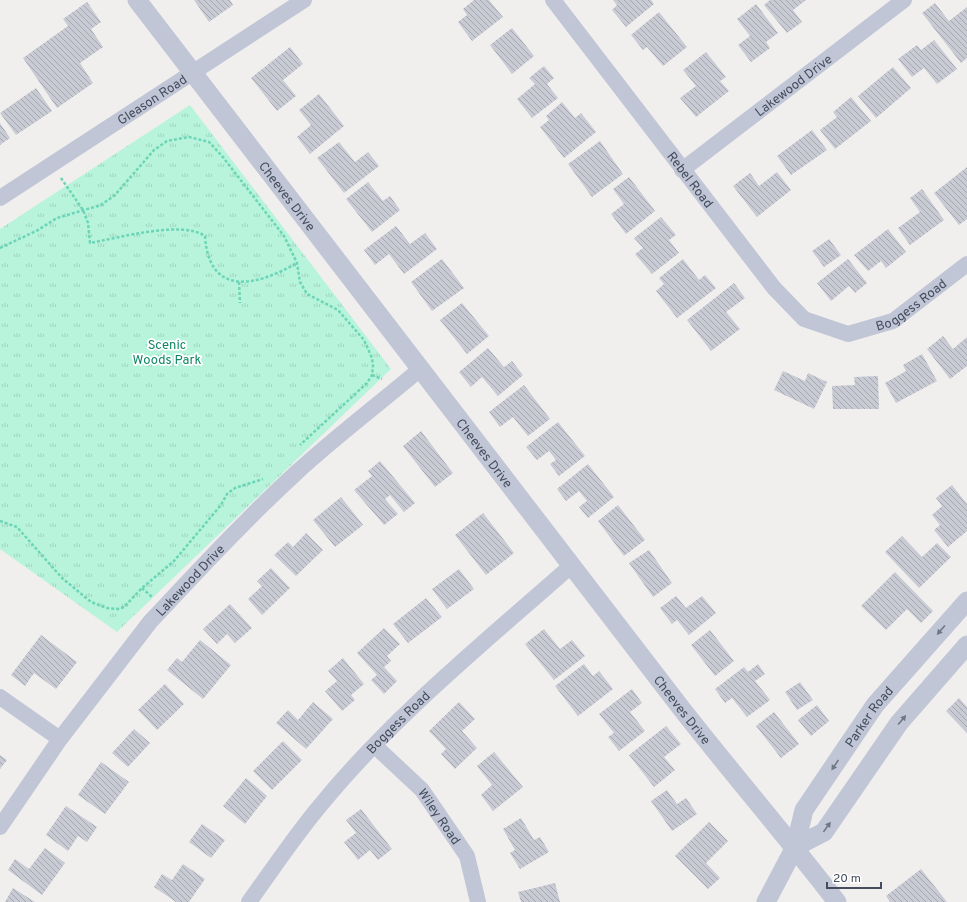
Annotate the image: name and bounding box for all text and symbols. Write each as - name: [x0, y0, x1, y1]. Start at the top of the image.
- street label: Lakewood Drive: [753, 52, 836, 121]
- street label: Gleason Road: [115, 72, 191, 129]
- street label: Rebel Road: [662, 149, 716, 212]
- street label: Cheeves Drive: [254, 159, 318, 235]
- street label: Boggess Road: [874, 277, 951, 336]
- park label: Scenic Woods Park: [133, 338, 202, 369]
- street label: Cheeves Drive: [452, 416, 515, 492]
- street label: Lakewood Drive: [154, 542, 229, 620]
- one-way arrow: [937, 625, 946, 635]
- street label: Cheeves Drive: [649, 673, 713, 749]
- street label: Parker Road: [843, 684, 898, 751]
- street label: Boggess Road: [364, 689, 434, 758]
- one-way arrow: [897, 715, 906, 726]
- one-way arrow: [831, 760, 839, 770]
- street label: Wiley Road: [413, 786, 463, 848]
- one-way arrow: [823, 821, 831, 832]
- scale bar: [827, 864, 881, 890]
- text: 20 m: [833, 871, 861, 887]

